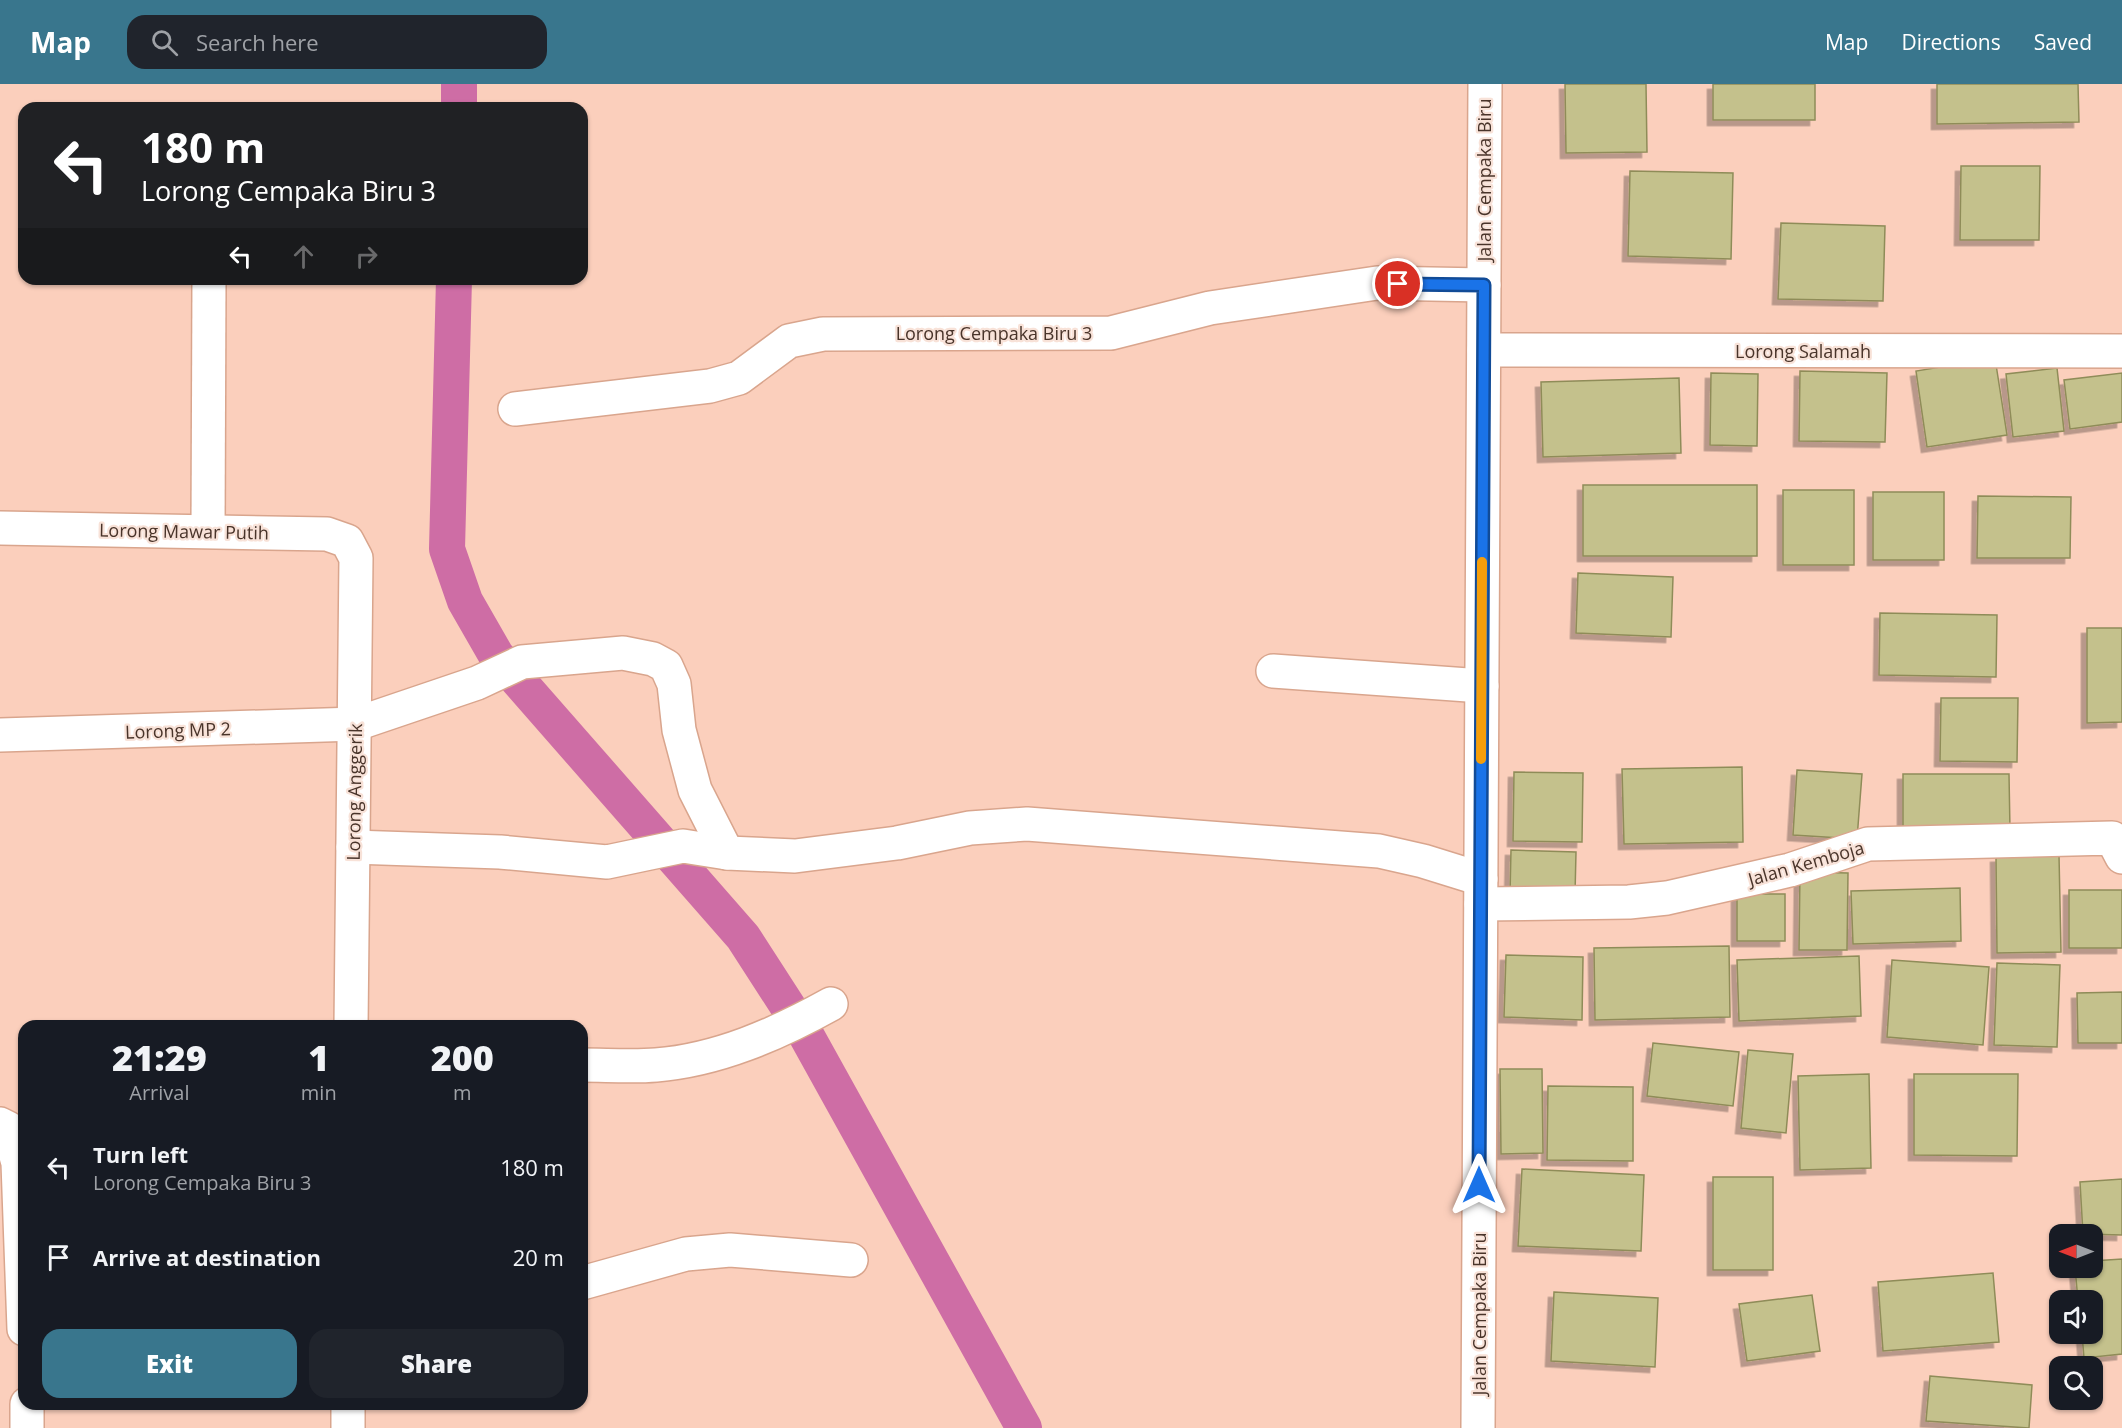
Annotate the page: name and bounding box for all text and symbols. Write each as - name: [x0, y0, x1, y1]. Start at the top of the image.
- search box: [127, 15, 547, 69]
- text: Map: [30, 23, 91, 61]
- icon: search: [148, 26, 181, 59]
- text: Search here: [196, 27, 319, 57]
- text: Map: [1825, 28, 1868, 56]
- text: Directions: [1901, 28, 2001, 56]
- text: Saved: [2034, 28, 2092, 56]
- street label: Jalan Cempaka Biru: [1472, 99, 1496, 263]
- text: 180 m: [141, 118, 265, 175]
- icon: left: [42, 126, 120, 204]
- text: Lorong Cempaka Biru 3: [141, 172, 436, 209]
- icon: left: [224, 240, 257, 273]
- icon: ahead: [287, 240, 320, 273]
- icon: right: [350, 240, 383, 273]
- pin: [1372, 258, 1423, 309]
- icon: arrive: [1381, 267, 1414, 300]
- street label: Lorong Cempaka Biru 3: [896, 321, 1092, 345]
- street label: Lorong Salamah: [1735, 339, 1871, 363]
- street label: Lorong Mawar Putih: [99, 518, 269, 544]
- street label: Lorong MP 2: [125, 716, 231, 744]
- street label: Lorong Anggerik: [341, 723, 367, 861]
- street label: Jalan Kemboja: [1743, 835, 1867, 892]
- text: 21:29: [112, 1033, 207, 1082]
- text: 1: [308, 1033, 329, 1082]
- text: 200: [431, 1033, 494, 1082]
- text: Arrival: [129, 1079, 190, 1106]
- text: min: [301, 1079, 337, 1106]
- text: m: [453, 1079, 472, 1106]
- text: Turn left: [93, 1139, 188, 1169]
- icon: left: [42, 1151, 75, 1184]
- text: 180 m: [500, 1152, 564, 1182]
- position arrow: [1447, 1153, 1511, 1217]
- text: Lorong Cempaka Biru 3: [93, 1169, 312, 1196]
- north arrow: [2049, 1224, 2103, 1278]
- map controls: [2049, 1224, 2103, 1410]
- street label: Jalan Cempaka Biru: [1467, 1233, 1491, 1397]
- icon: arrive: [42, 1241, 75, 1274]
- text: Arrive at destination: [93, 1242, 321, 1272]
- text: 20 m: [513, 1242, 564, 1272]
- button: sound: [2049, 1290, 2103, 1344]
- button: Exit: [42, 1329, 297, 1398]
- button: Share: [309, 1329, 564, 1398]
- button: search: [2049, 1356, 2103, 1410]

